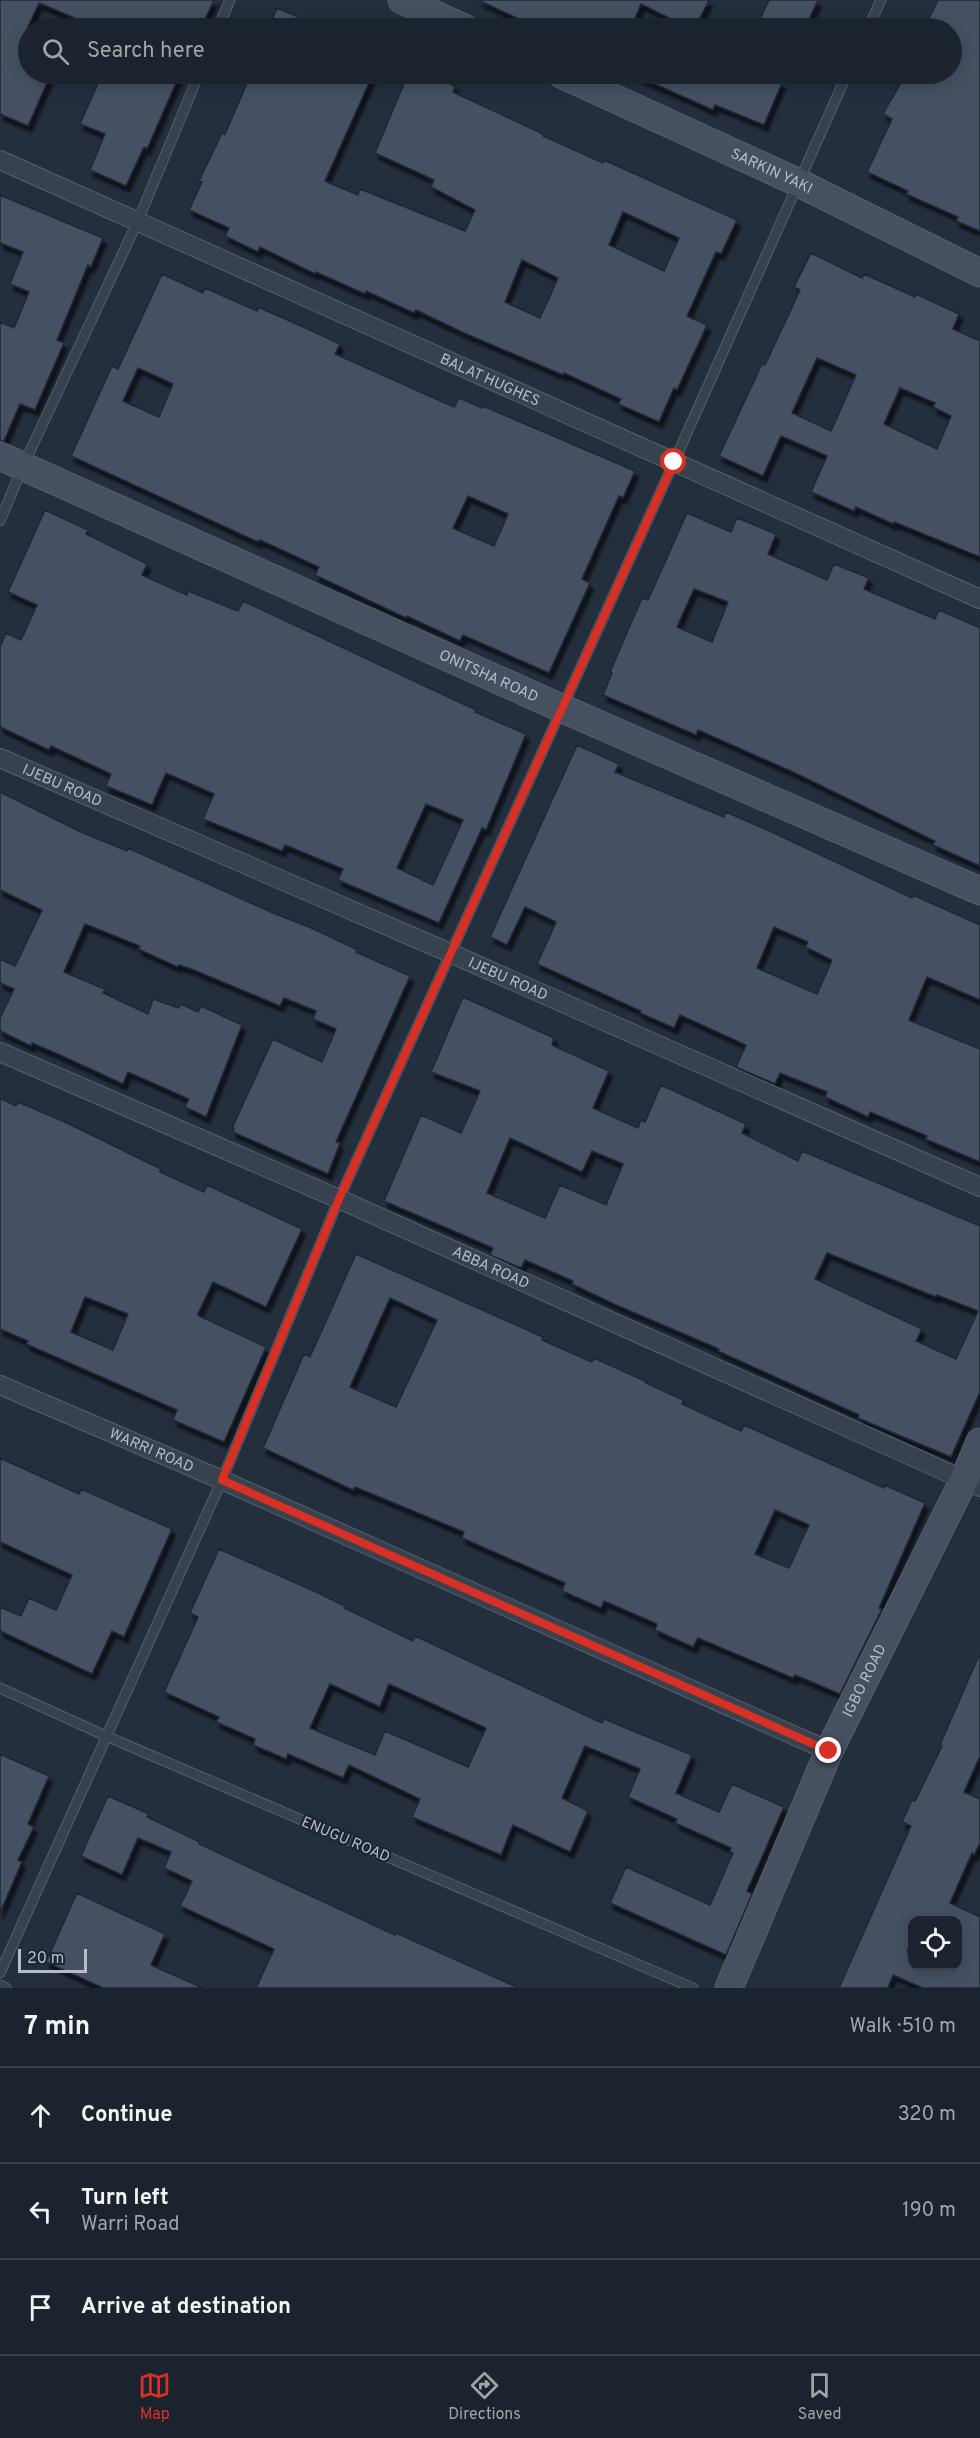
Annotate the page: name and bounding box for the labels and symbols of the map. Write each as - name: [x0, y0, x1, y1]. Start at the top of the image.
- street label: SARKIN YAKI: [727, 145, 815, 199]
- street label: BALAT HUGHES: [436, 350, 542, 412]
- route start: [660, 448, 686, 474]
- street label: ONITSHA ROAD: [436, 646, 541, 708]
- street label: IJEBU ROAD: [19, 761, 105, 812]
- street label: IJEBU ROAD: [465, 954, 550, 1006]
- street label: ABBA ROAD: [449, 1243, 532, 1294]
- street label: WARRI ROAD: [106, 1425, 196, 1478]
- street label: IGBO ROAD: [839, 1641, 892, 1721]
- route end: [815, 1737, 841, 1763]
- street label: ENUGU ROAD: [298, 1813, 393, 1868]
- scale bar: [18, 1946, 87, 1974]

